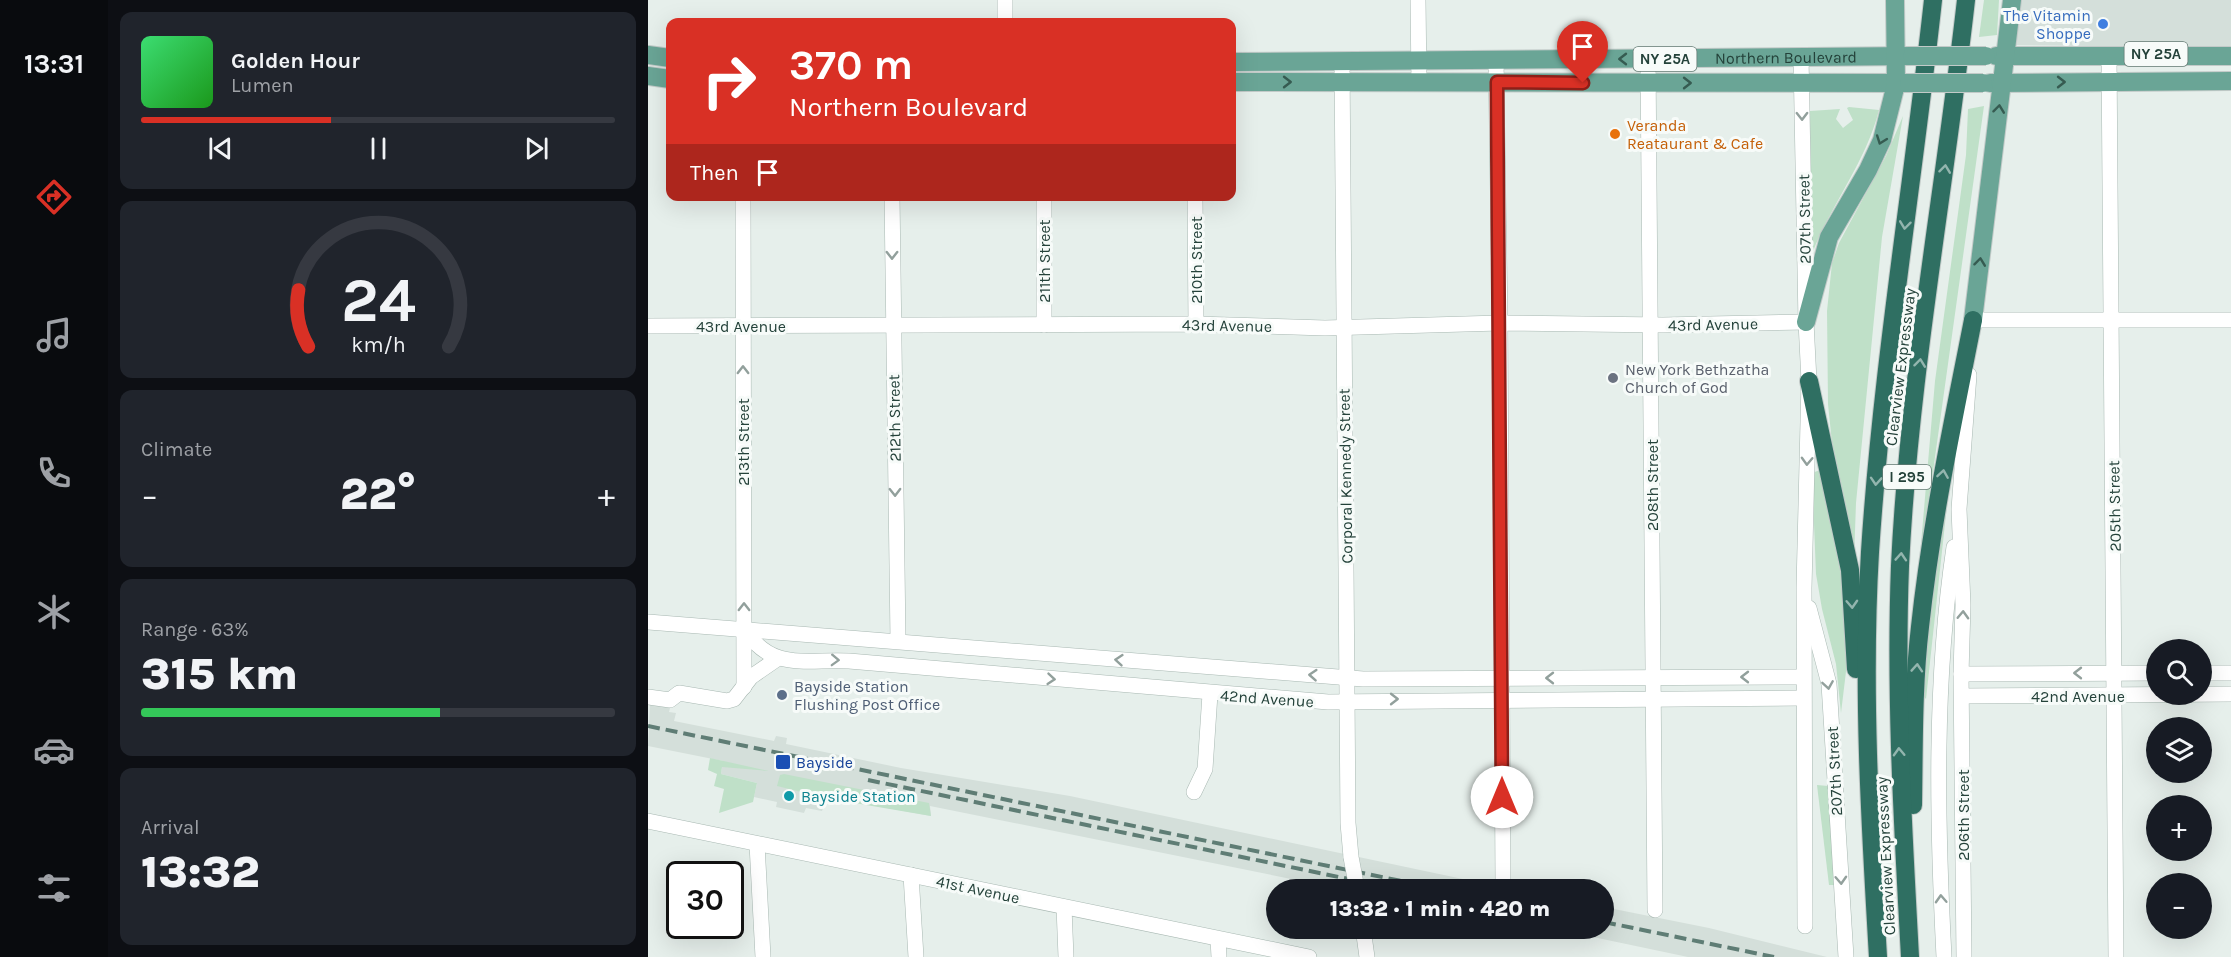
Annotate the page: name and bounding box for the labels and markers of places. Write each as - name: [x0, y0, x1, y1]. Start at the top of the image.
- place label: The Vitamin Shoppe: [2003, 6, 2091, 43]
- marker: The Vitamin Shoppe: [2096, 17, 2110, 31]
- pin: [1557, 21, 1608, 83]
- place label: Veranda Reataurant & Cafe: [1627, 116, 1763, 153]
- marker: Veranda Reataurant & Cafe: [1608, 127, 1622, 141]
- place label: New York Bethzatha Church of God: [1625, 360, 1769, 397]
- marker: New York Bethzatha Church of God: [1606, 371, 1620, 385]
- place label: Bayside Station Flushing Post Office: [794, 677, 940, 714]
- marker: Bayside Station Flushing Post Office: [775, 688, 789, 702]
- marker: Bayside: [774, 753, 792, 771]
- place label: Bayside: [796, 753, 853, 772]
- place label: Bayside Station: [801, 787, 916, 806]
- marker: Bayside Station: [782, 789, 796, 803]

